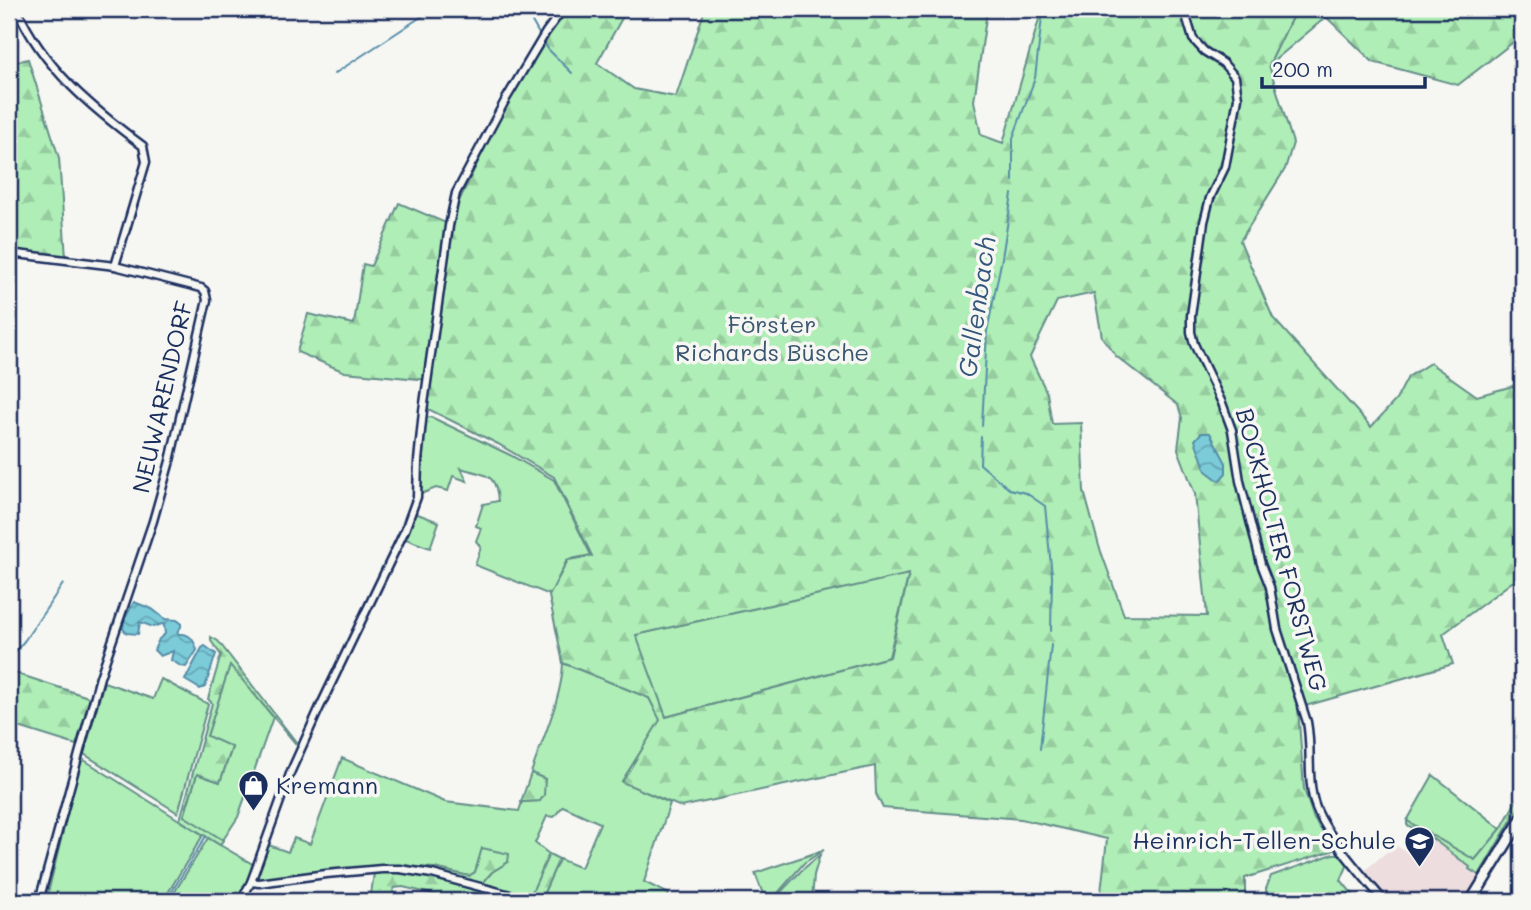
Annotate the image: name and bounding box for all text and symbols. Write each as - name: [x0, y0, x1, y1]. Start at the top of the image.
- scale bar: [1262, 46, 1424, 90]
- text: 200 m: [1272, 55, 1333, 82]
- water label: Gallenbach: [949, 234, 1003, 379]
- street label: NEUWARENDORF: [124, 298, 199, 496]
- park label: Förster Richards Büsche: [675, 308, 869, 367]
- street label: BOCKHOLTER FORSTWEG: [1230, 405, 1335, 695]
- shop icon: Kremann: [236, 769, 270, 813]
- place label: Kremann: [276, 769, 378, 800]
- place label: Heinrich-Tellen-Schule: [1133, 824, 1396, 855]
- school or university icon: Heinrich-Tellen-Schule: [1402, 824, 1436, 868]

